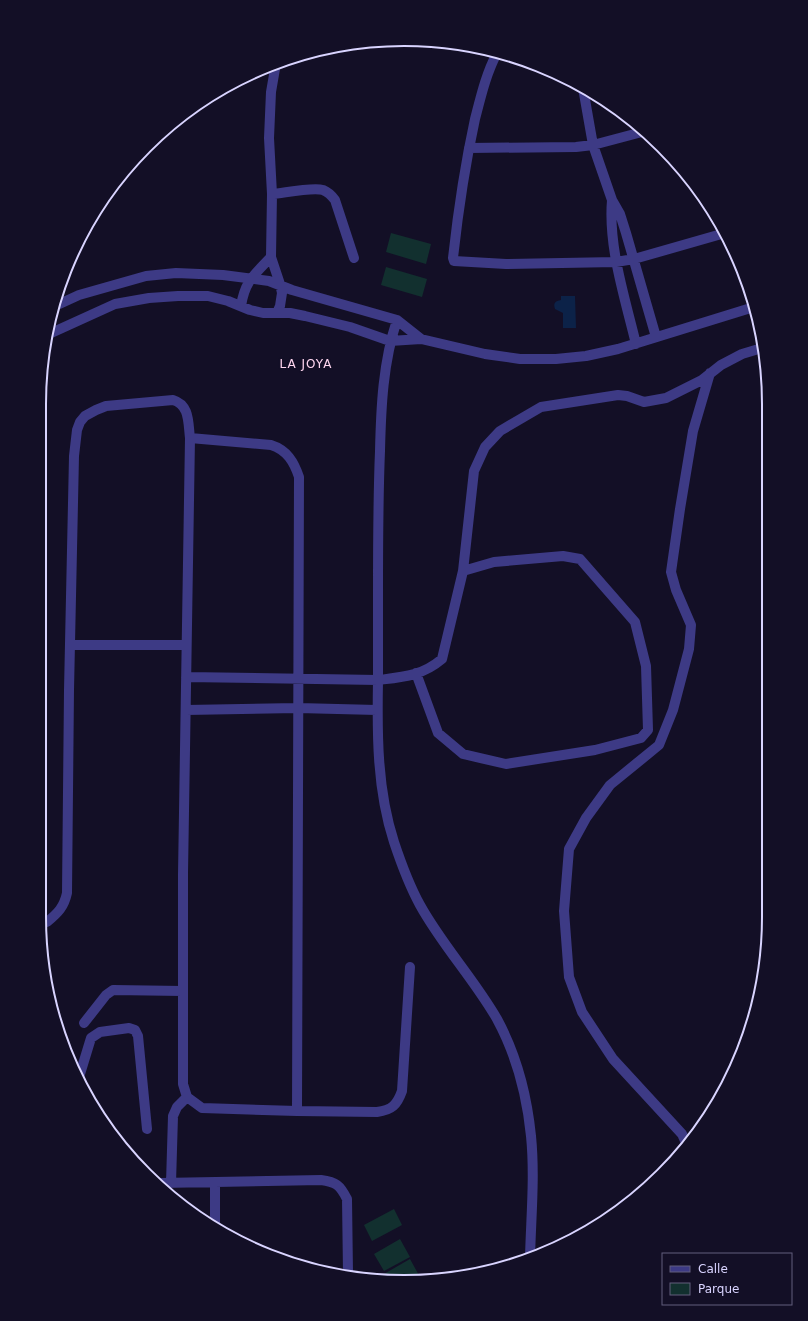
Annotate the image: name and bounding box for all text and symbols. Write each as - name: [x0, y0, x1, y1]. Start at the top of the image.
- district label: LA JOYA: [280, 357, 332, 371]
- legend: [662, 1253, 792, 1305]
- text: Calle: [698, 1262, 728, 1276]
- text: Parque: [698, 1282, 739, 1296]

